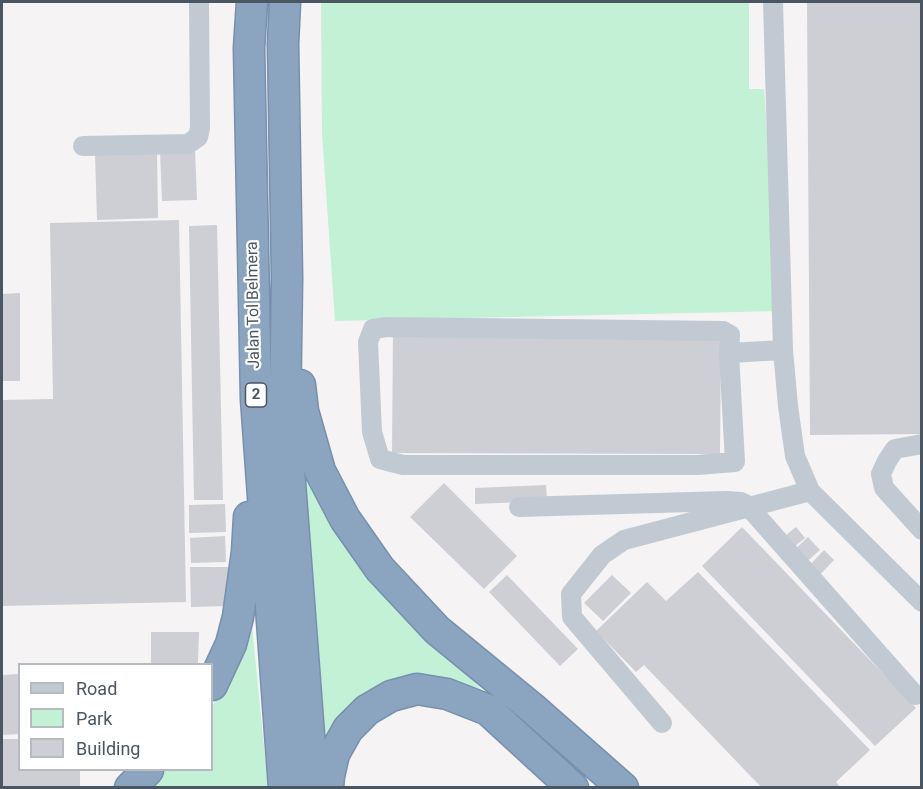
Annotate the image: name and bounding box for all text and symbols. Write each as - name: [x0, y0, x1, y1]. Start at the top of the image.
- street label: Jalan Tol Belmera: [243, 241, 265, 369]
- road number: 2: [246, 383, 266, 407]
- legend: [18, 663, 213, 771]
- text: Road: [76, 678, 117, 699]
- text: Park: [76, 708, 112, 729]
- text: Building: [76, 738, 140, 759]

